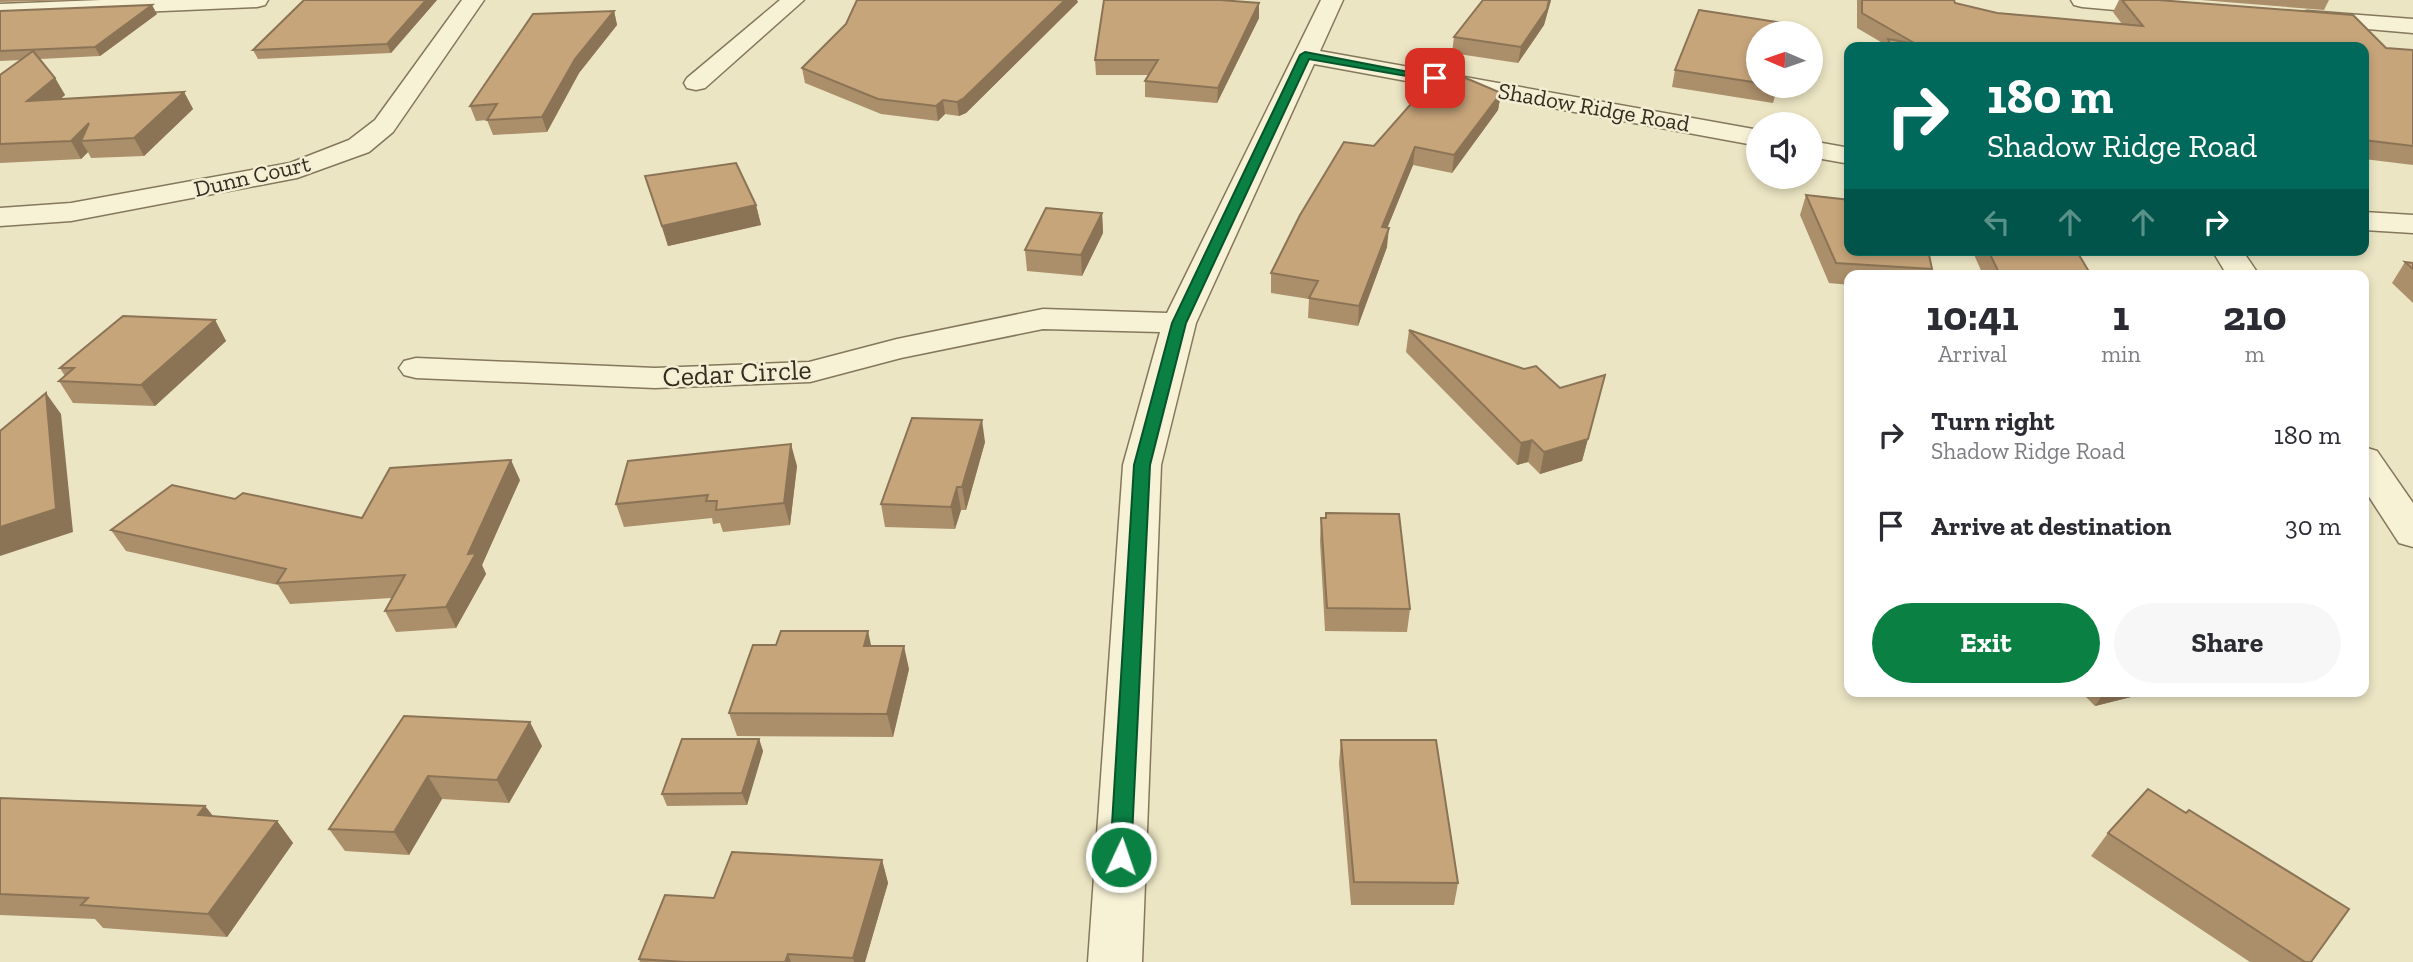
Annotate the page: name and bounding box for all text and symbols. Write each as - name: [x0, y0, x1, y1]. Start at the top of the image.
- north arrow: [1746, 21, 1824, 98]
- map controls: [1746, 21, 1823, 189]
- pin: [1405, 48, 1465, 108]
- icon: arrive: [1416, 59, 1454, 97]
- text: 180 m: [1987, 67, 2114, 126]
- icon: right: [1872, 70, 1963, 161]
- street label: Shadow Ridge Road: [1496, 76, 1692, 138]
- button: sound: [1746, 112, 1823, 189]
- text: Shadow Ridge Road: [1987, 127, 2257, 165]
- street label: Dunn Court: [191, 149, 313, 203]
- icon: left: [1978, 203, 2016, 241]
- icon: ahead: [2051, 203, 2089, 241]
- icon: ahead: [2124, 203, 2162, 241]
- icon: right: [2197, 203, 2235, 241]
- text: 10:41: [1926, 290, 2019, 341]
- text: 1: [2112, 290, 2129, 341]
- text: 210: [2223, 290, 2287, 341]
- text: Arrival: [1938, 340, 2007, 368]
- text: min: [2101, 340, 2141, 368]
- text: m: [2245, 340, 2265, 368]
- street label: Cedar Circle: [662, 353, 812, 393]
- text: Turn right: [1931, 405, 2054, 437]
- icon: right: [1872, 416, 1910, 454]
- text: 180 m: [2274, 419, 2341, 451]
- text: Shadow Ridge Road: [1931, 437, 2125, 465]
- icon: arrive: [1872, 507, 1910, 545]
- text: Arrive at destination: [1931, 510, 2171, 542]
- text: 30 m: [2285, 510, 2341, 542]
- button: Exit: [1872, 603, 2100, 683]
- button: Share: [2114, 603, 2341, 683]
- position arrow: [1084, 820, 1158, 894]

